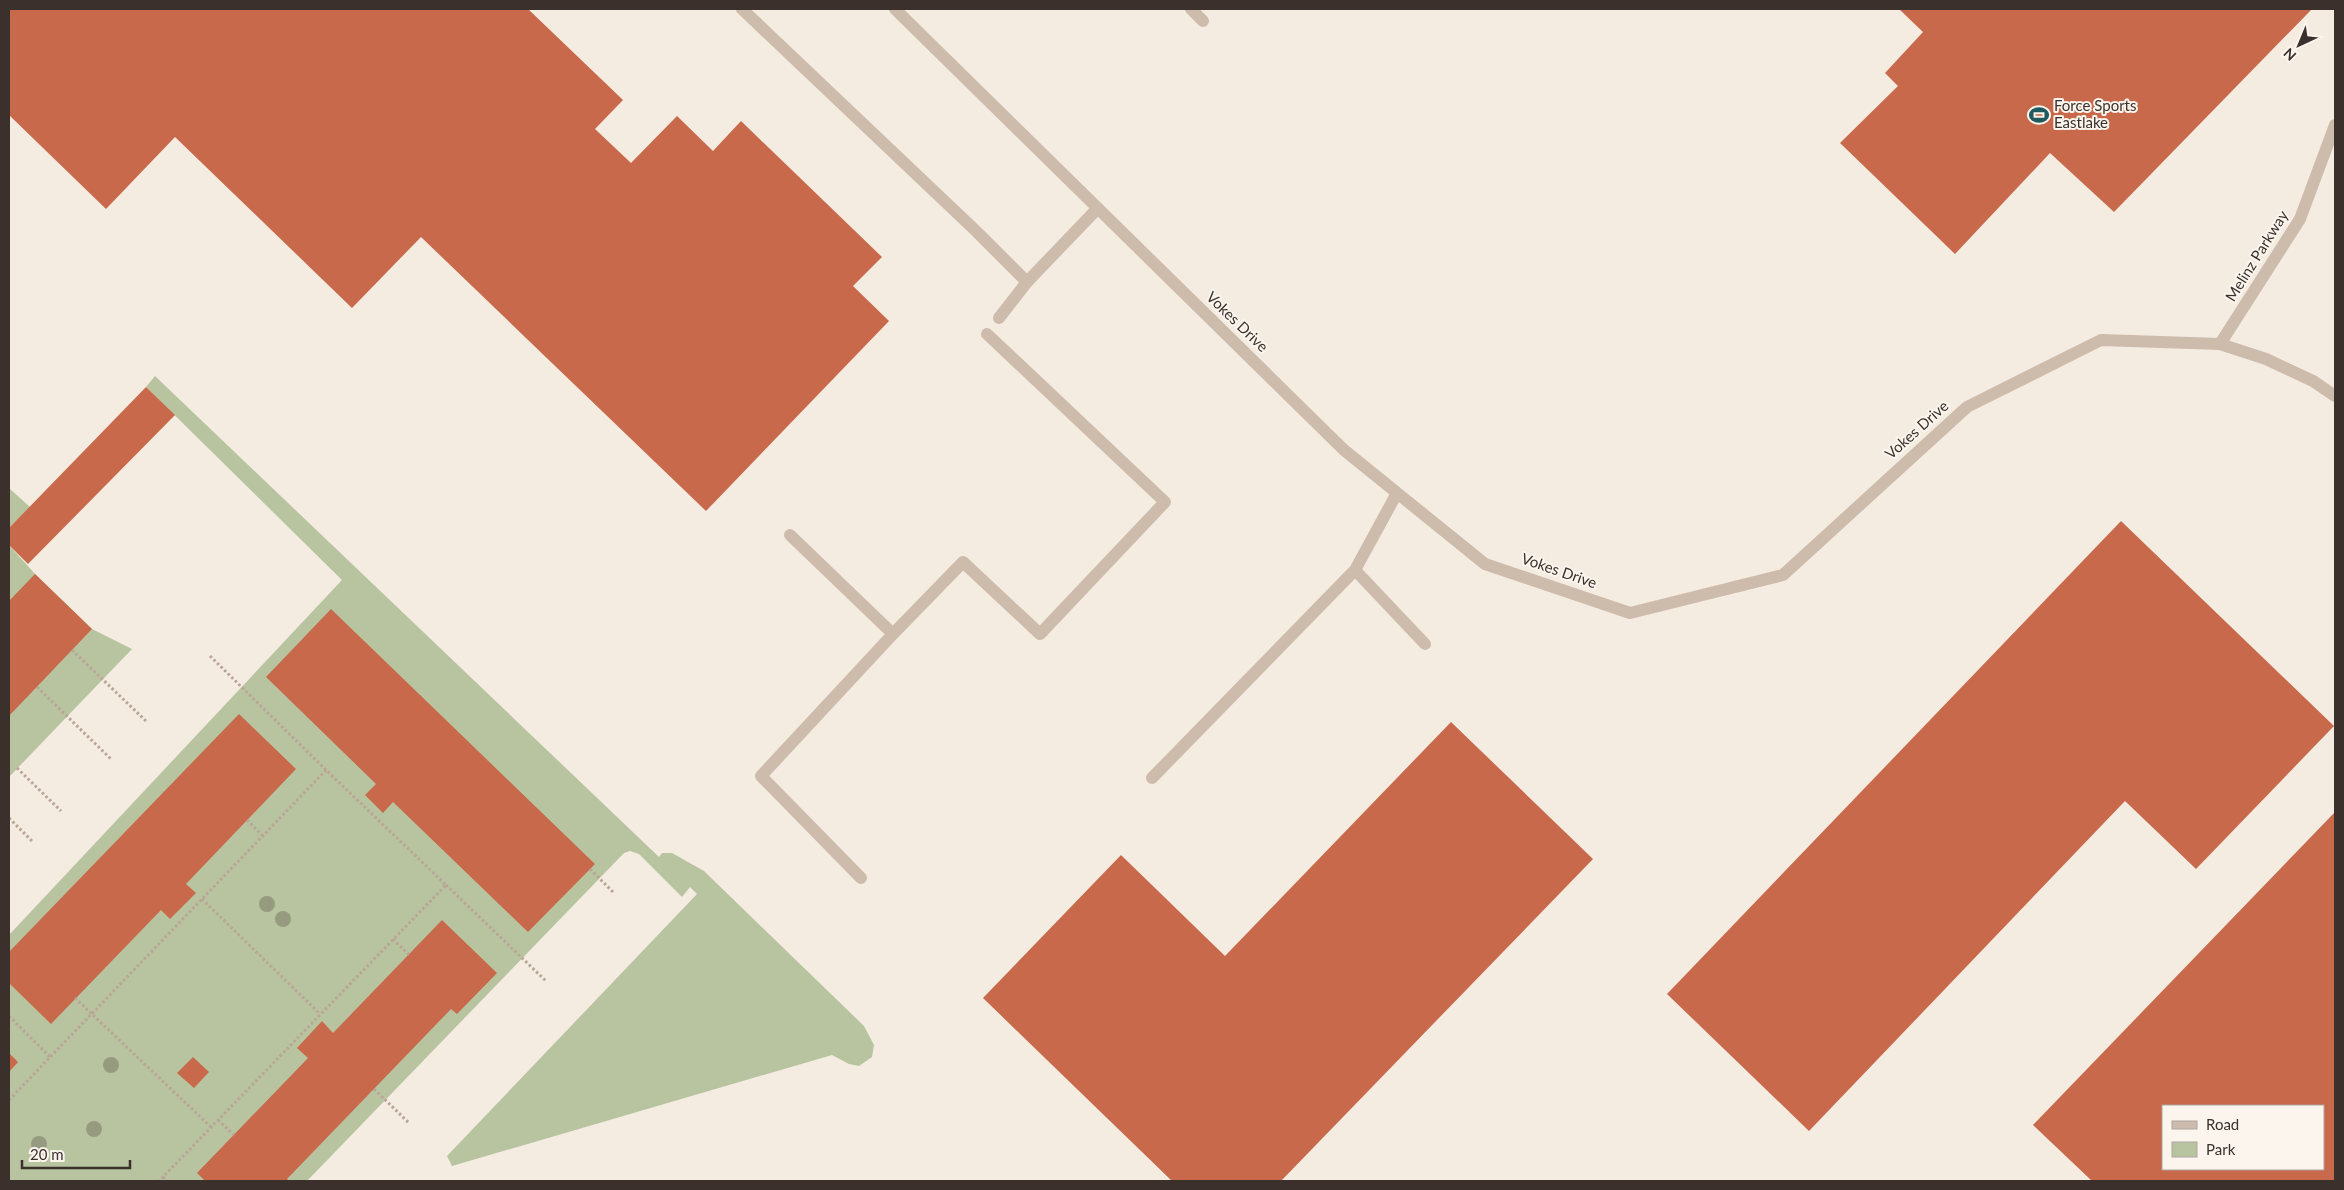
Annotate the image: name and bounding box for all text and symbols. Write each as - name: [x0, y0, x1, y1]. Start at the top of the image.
- north arrow: [2274, 20, 2324, 70]
- text: N: [2280, 45, 2299, 65]
- place label: Force Sports Eastlake: [2054, 96, 2137, 131]
- sports icon: Force Sports Eastlake: [2028, 104, 2050, 126]
- street label: Melinz Parkway: [2221, 206, 2291, 304]
- street label: Vokes Drive: [1203, 287, 1272, 355]
- street label: Vokes Drive: [1881, 396, 1952, 462]
- street label: Vokes Drive: [1519, 549, 1600, 591]
- legend: [2162, 1105, 2324, 1170]
- text: Road: [2206, 1115, 2239, 1133]
- scale bar: [22, 1138, 130, 1170]
- text: Park: [2206, 1140, 2236, 1158]
- text: 20 m: [30, 1145, 64, 1163]

